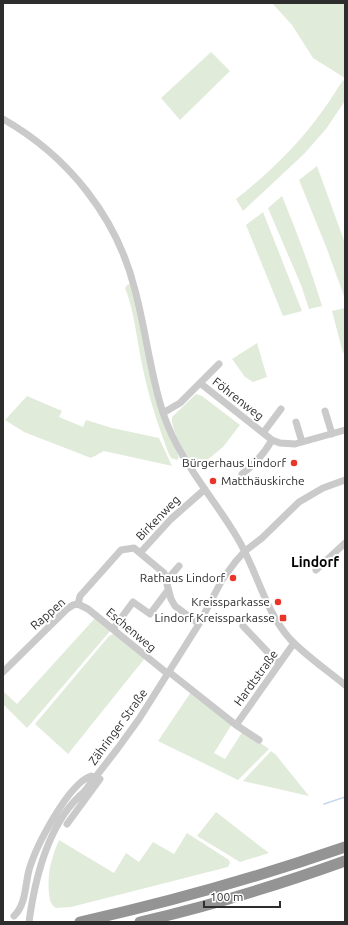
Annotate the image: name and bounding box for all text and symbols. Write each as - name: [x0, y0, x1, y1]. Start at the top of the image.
- street label: Föhrenweg: [210, 375, 266, 423]
- place label: Bürgerhaus Lindorf: [182, 456, 286, 469]
- marker: Bürgerhaus Lindorf: [289, 458, 299, 468]
- place label: Matthäuskirche: [221, 474, 305, 487]
- marker: Matthäuskirche: [208, 476, 218, 486]
- street label: Birkenweg: [133, 493, 182, 543]
- district label: Lindorf: [291, 554, 339, 570]
- place label: Rathaus Lindorf: [140, 571, 225, 584]
- marker: Rathaus Lindorf: [228, 573, 238, 583]
- street label: Rappen: [28, 595, 67, 632]
- place label: Kreissparkasse: [191, 595, 270, 608]
- marker: Kreissparkasse: [273, 597, 283, 607]
- street label: Eschenweg: [104, 605, 159, 654]
- place label: Lindorf Kreissparkasse: [154, 611, 275, 624]
- marker: Lindorf Kreissparkasse: [278, 613, 288, 623]
- street label: Hardtstraße: [231, 647, 280, 708]
- street label: Zähringer Straße: [86, 686, 149, 767]
- scale bar: [204, 883, 280, 909]
- text: 100 m: [210, 890, 243, 903]

